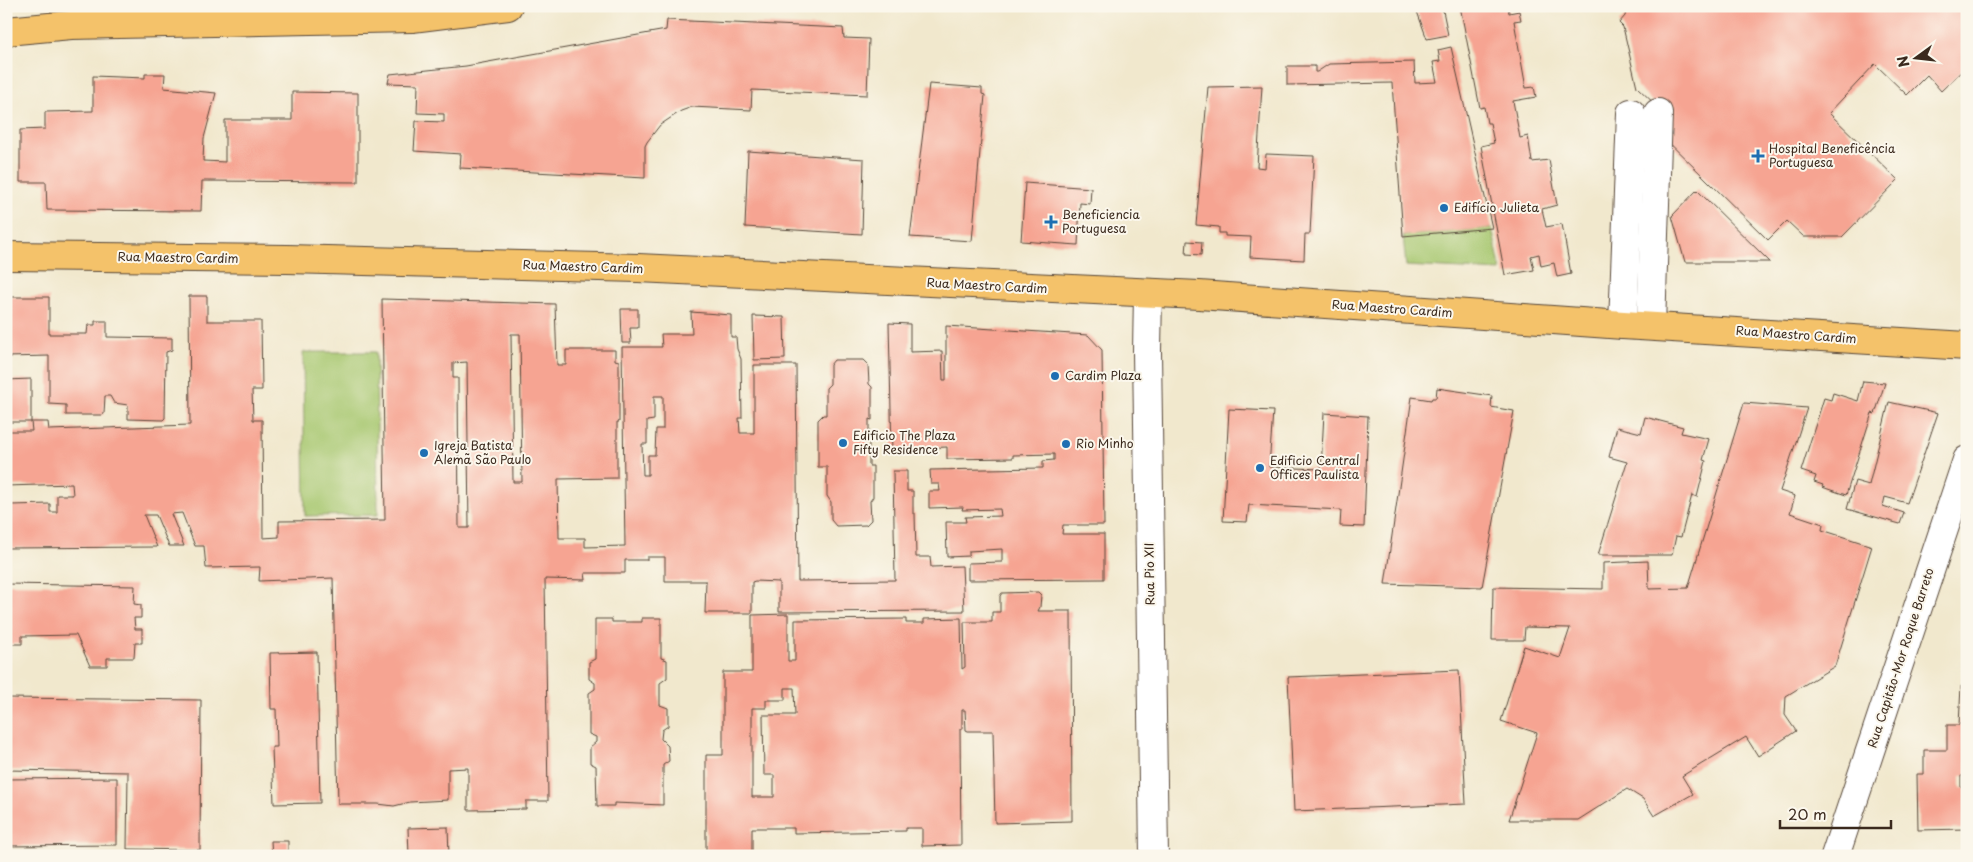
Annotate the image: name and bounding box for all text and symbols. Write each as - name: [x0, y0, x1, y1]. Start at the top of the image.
- north arrow: [1890, 32, 1940, 82]
- text: N: [1891, 53, 1915, 70]
- place label: Hospital Beneficência Portuguesa: [1769, 139, 1896, 171]
- marker: Hospital Beneficência Portuguesa: [1751, 149, 1765, 163]
- place label: Edifício Julieta: [1454, 198, 1539, 216]
- marker: Edifício Julieta: [1438, 202, 1450, 214]
- place label: Beneficiencia Portuguesa: [1062, 205, 1140, 237]
- marker: Beneficiencia Portuguesa: [1044, 215, 1058, 229]
- street label: Rua Maestro Cardim: [117, 247, 239, 267]
- street label: Rua Maestro Cardim: [522, 255, 644, 277]
- street label: Rua Maestro Cardim: [926, 273, 1048, 297]
- street label: Rua Maestro Cardim: [1331, 295, 1453, 321]
- street label: Rua Maestro Cardim: [1735, 321, 1857, 347]
- place label: Cardim Plaza: [1065, 366, 1142, 384]
- marker: Cardim Plaza: [1049, 370, 1061, 382]
- place label: Edificio The Plaza Fifty Residence: [853, 426, 956, 458]
- place label: Rio Minho: [1076, 434, 1134, 452]
- place label: Igreja Batista Alemã São Paulo: [434, 436, 532, 468]
- marker: Edificio The Plaza Fifty Residence: [837, 437, 849, 449]
- marker: Rio Minho: [1060, 438, 1072, 450]
- marker: Igreja Batista Alemã São Paulo: [418, 447, 430, 459]
- place label: Edificio Central Offices Paulista: [1270, 451, 1360, 483]
- marker: Edificio Central Offices Paulista: [1254, 462, 1266, 474]
- street label: Rua Pio XII: [1139, 542, 1159, 606]
- street label: Rua Capitão-Mor Roque Barreto: [1862, 565, 1938, 750]
- scale bar: [1780, 797, 1892, 829]
- text: 20 m: [1788, 802, 1827, 825]

